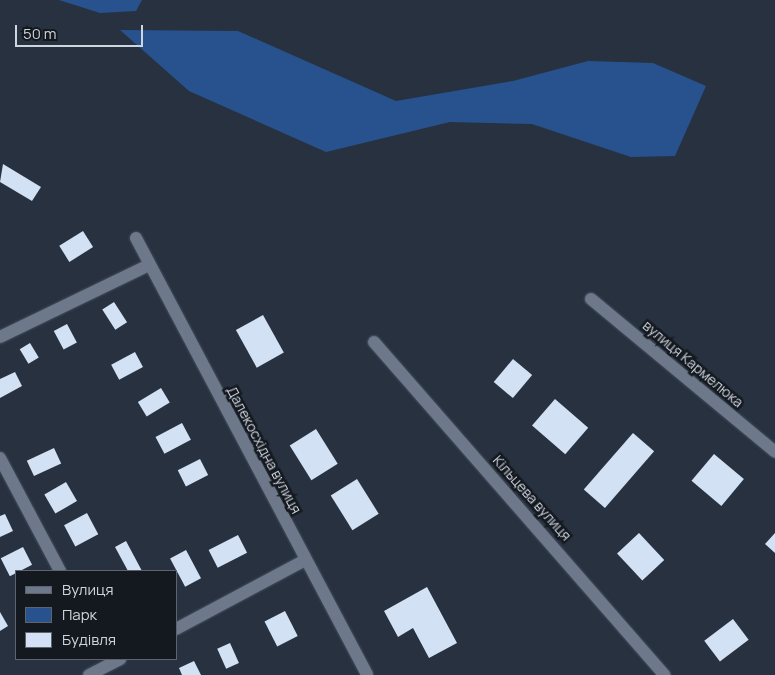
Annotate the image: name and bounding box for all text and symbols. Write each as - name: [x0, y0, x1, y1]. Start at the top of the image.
- scale bar: [18, 15, 145, 47]
- text: 50 m: [23, 23, 57, 44]
- street label: вулиця Кармелюка: [639, 317, 747, 411]
- street label: Далекосхідна вулиця: [223, 383, 305, 517]
- street label: Кільцева вулиця: [489, 452, 575, 544]
- legend: [15, 570, 178, 660]
- text: Вулиця: [62, 579, 114, 600]
- text: Парк: [62, 604, 97, 625]
- text: Будівля: [62, 629, 116, 650]

